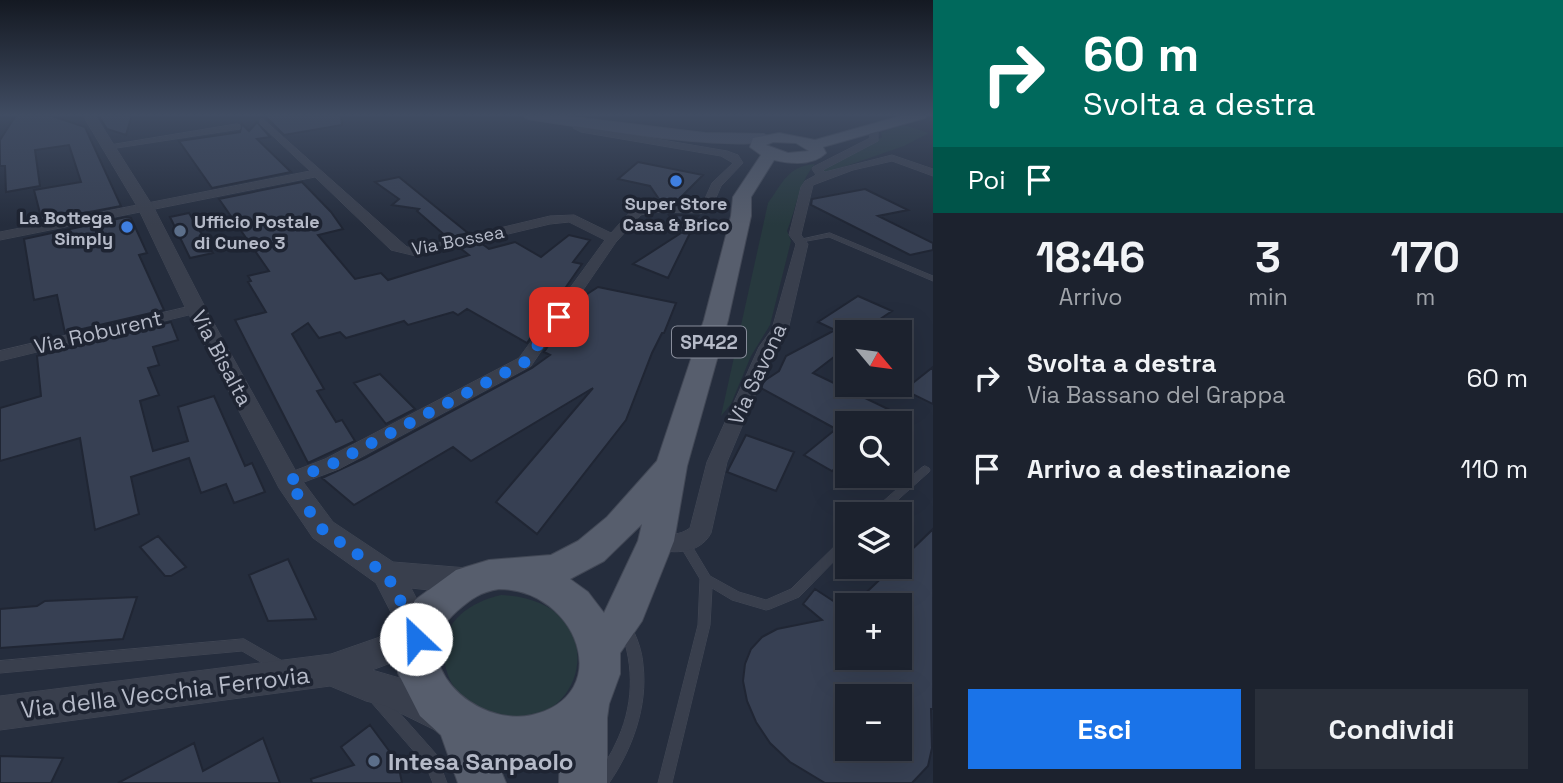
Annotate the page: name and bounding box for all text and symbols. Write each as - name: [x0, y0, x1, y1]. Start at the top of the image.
- text: 60 m: [1083, 23, 1199, 85]
- icon: right: [968, 28, 1059, 119]
- text: Svolta a destra: [1083, 84, 1315, 124]
- icon: arrive: [1020, 161, 1058, 199]
- text: Poi: [968, 163, 1006, 197]
- marker: Super Store Casa & Brico: [668, 173, 684, 189]
- place label: Super Store Casa & Brico: [623, 192, 729, 236]
- place label: La Bottega Simply: [19, 206, 114, 250]
- place label: Ufficio Postale di Cuneo 3: [194, 210, 320, 254]
- marker: La Bottega Simply: [119, 219, 135, 235]
- street label: Via Bossea: [410, 220, 506, 260]
- marker: Ufficio Postale di Cuneo 3: [172, 223, 188, 239]
- text: 18:46: [1036, 231, 1145, 284]
- text: 3: [1255, 231, 1281, 284]
- text: 170: [1391, 231, 1460, 284]
- text: Arrivo: [1059, 282, 1122, 312]
- text: min: [1248, 282, 1288, 312]
- text: m: [1415, 282, 1435, 312]
- pin: [529, 287, 589, 347]
- icon: arrive: [540, 298, 578, 336]
- street label: Via Roburent: [31, 304, 165, 360]
- street label: Via Bisalta: [186, 306, 258, 410]
- street label: Via Savona: [722, 319, 792, 429]
- north arrow: [835, 320, 912, 397]
- map controls: [835, 320, 912, 761]
- road number: SP422: [672, 326, 746, 358]
- text: Svolta a destra: [1027, 346, 1216, 380]
- icon: right: [968, 359, 1006, 397]
- text: 60 m: [1466, 361, 1528, 395]
- text: Via Bassano del Grappa: [1027, 380, 1285, 410]
- button: search: [835, 411, 912, 488]
- icon: arrive: [968, 450, 1006, 488]
- text: Arrivo a destinazione: [1027, 452, 1291, 486]
- text: 110 m: [1461, 452, 1528, 486]
- button: layers: [835, 502, 912, 579]
- button: +: [835, 593, 912, 670]
- position arrow: [379, 602, 453, 676]
- street label: Via della Vecchia Ferrovia: [19, 659, 311, 725]
- button: −: [835, 684, 912, 761]
- button: Esci: [968, 689, 1241, 769]
- button: Condividi: [1255, 689, 1528, 769]
- place label: Intesa Sanpaolo: [388, 746, 574, 777]
- marker: Intesa Sanpaolo: [366, 753, 382, 769]

